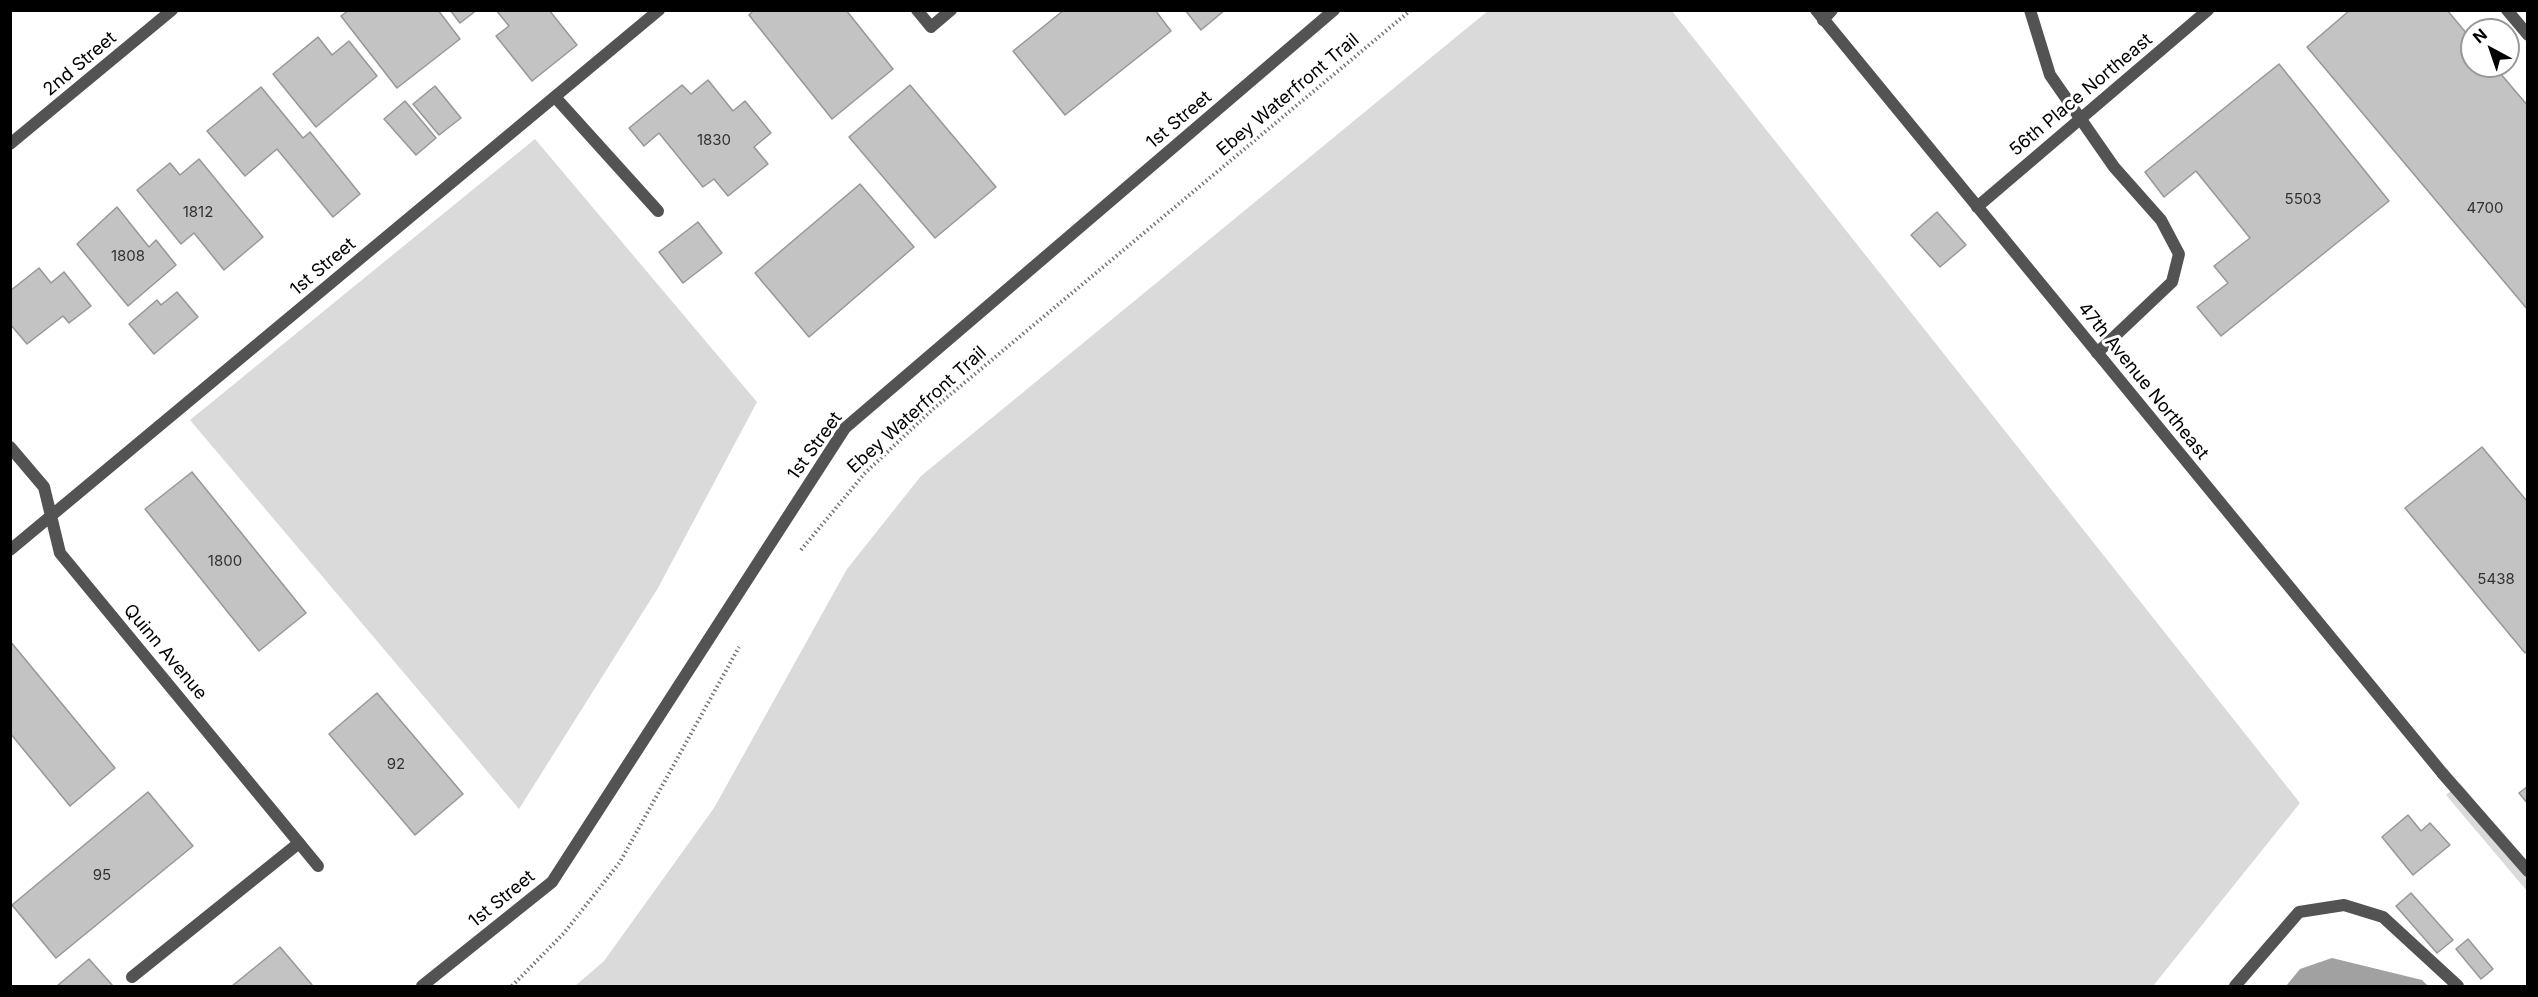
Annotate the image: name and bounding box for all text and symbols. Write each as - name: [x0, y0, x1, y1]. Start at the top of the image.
- north arrow: [2460, 18, 2520, 78]
- text: N: [2469, 24, 2491, 47]
- street label: 2nd Street: [39, 27, 121, 101]
- street label: Ebey Waterfront Trail: [1212, 29, 1364, 161]
- street label: 56th Place Northeast: [2005, 29, 2157, 161]
- street label: 1st Street: [1142, 86, 1216, 154]
- house number: 1830: [697, 131, 731, 149]
- house number: 5503: [2285, 190, 2321, 208]
- house number: 4700: [2467, 199, 2503, 217]
- house number: 1812: [183, 203, 213, 221]
- street label: 1st Street: [286, 233, 360, 301]
- house number: 1808: [111, 247, 145, 265]
- street label: 47th Avenue Northeast: [2073, 298, 2213, 464]
- street label: Ebey Waterfront Trail: [843, 342, 991, 478]
- street label: 1st Street: [783, 408, 847, 484]
- house number: 1800: [208, 552, 242, 570]
- house number: 5438: [2477, 570, 2515, 588]
- street label: Quinn Avenue: [119, 600, 211, 704]
- house number: 92: [387, 755, 405, 773]
- house number: 95: [93, 866, 111, 884]
- street label: 1st Street: [465, 866, 539, 932]

